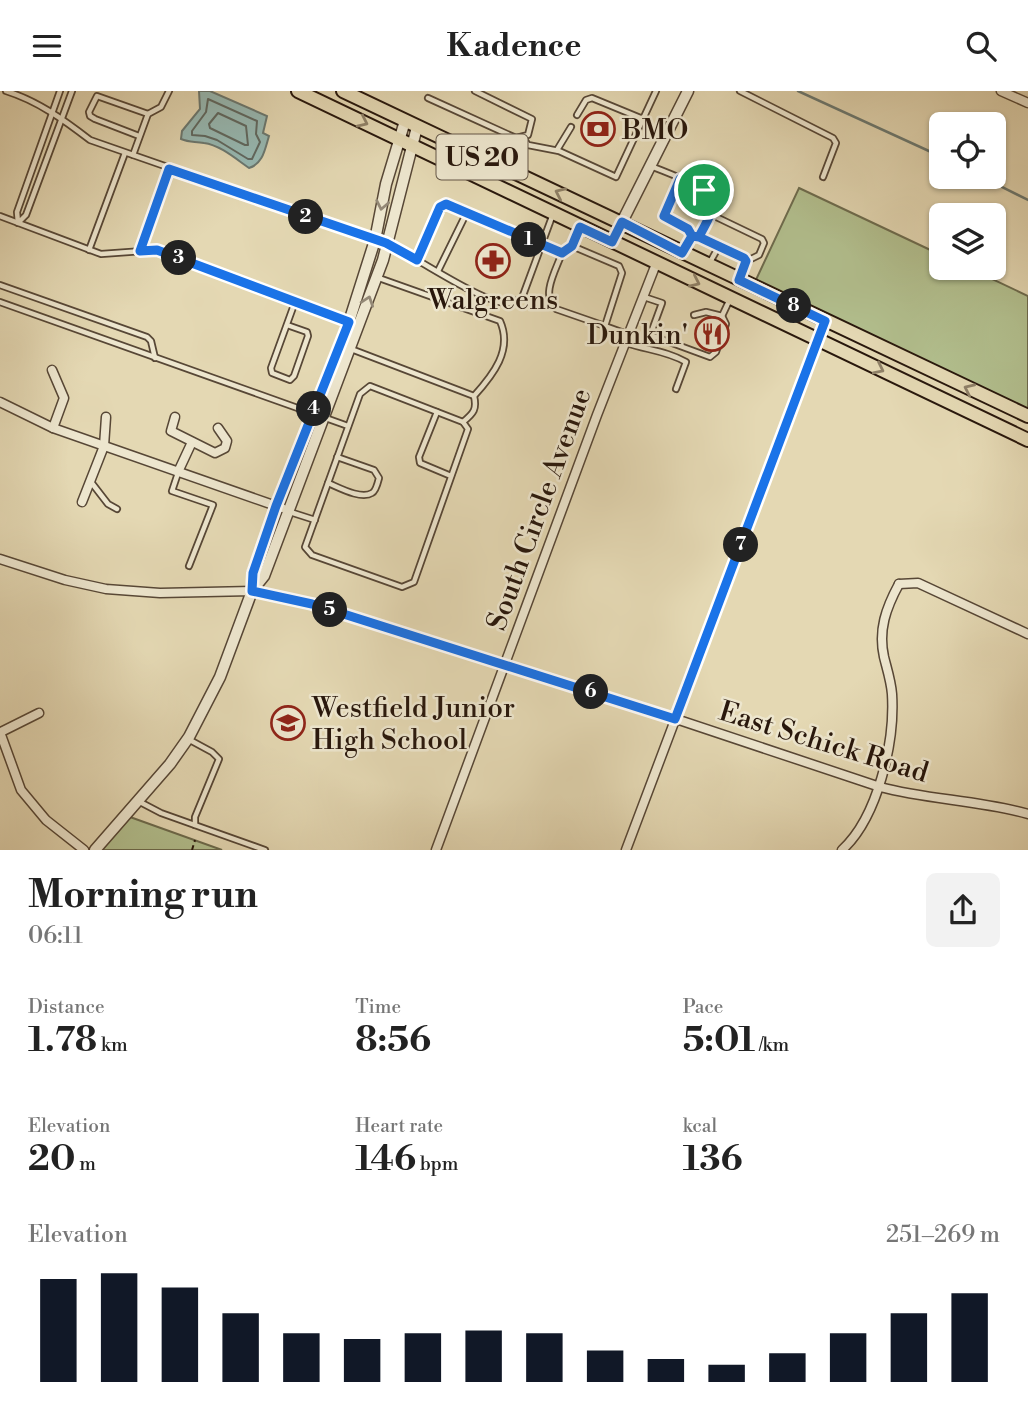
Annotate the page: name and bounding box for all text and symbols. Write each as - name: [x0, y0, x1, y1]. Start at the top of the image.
- text: Kadence: [447, 26, 581, 66]
- icon: menu: [28, 27, 66, 65]
- icon: search: [962, 27, 1000, 65]
- bank icon: BMO: [579, 110, 617, 148]
- map controls: [929, 112, 1006, 280]
- button: locate: [929, 112, 1006, 189]
- place label: BMO: [621, 113, 688, 148]
- one-way arrow: [356, 114, 368, 128]
- road number: US 20: [436, 135, 528, 179]
- pin: [674, 160, 734, 220]
- icon: arrive: [685, 171, 723, 209]
- one-way arrow: [555, 187, 567, 201]
- pin: 2: [288, 199, 324, 235]
- one-way arrow: [376, 199, 391, 211]
- button: layers: [929, 203, 1006, 280]
- text: 2: [300, 204, 311, 228]
- pin: 1: [512, 223, 546, 257]
- text: 1: [524, 227, 533, 251]
- pin: 3: [162, 241, 196, 275]
- pharmacy icon: Walgreens: [474, 242, 512, 280]
- text: 3: [173, 245, 184, 269]
- one-way arrow: [688, 274, 701, 288]
- place label: Walgreens: [427, 283, 558, 318]
- pin: 8: [776, 289, 812, 323]
- text: 8: [787, 293, 800, 317]
- one-way arrow: [360, 295, 374, 308]
- restaurant icon: Dunkin': [693, 315, 731, 353]
- place label: Dunkin': [587, 318, 688, 353]
- one-way arrow: [872, 361, 884, 375]
- one-way arrow: [964, 383, 976, 397]
- street label: South Circle Avenue: [479, 384, 599, 635]
- pin: 4: [296, 391, 332, 427]
- text: 4: [307, 396, 320, 420]
- pin: 7: [724, 527, 758, 563]
- text: 7: [735, 532, 746, 556]
- pin: 5: [312, 593, 348, 627]
- text: 5: [324, 597, 335, 621]
- pin: 6: [574, 675, 608, 709]
- text: 6: [585, 679, 596, 703]
- place label: Westfield Junior High School: [311, 691, 515, 758]
- street label: East Schick Road: [715, 694, 933, 791]
- school or university icon: Westfield Junior High School: [269, 704, 307, 742]
- text: Morning run: [28, 872, 258, 919]
- button: share: [926, 873, 1000, 947]
- text: 06:11: [28, 922, 83, 950]
- text: Distance: [28, 995, 105, 1019]
- text: Time: [355, 995, 401, 1019]
- text: Pace: [683, 995, 723, 1019]
- text: 1.78: [28, 1019, 97, 1062]
- text: 8:56: [355, 1019, 431, 1062]
- text: 5:01: [683, 1019, 755, 1062]
- text: km: [97, 1033, 128, 1057]
- text: /km: [755, 1033, 789, 1057]
- text: Elevation: [28, 1114, 110, 1138]
- text: Heart rate: [355, 1114, 443, 1138]
- text: kcal: [683, 1114, 717, 1138]
- text: 20: [28, 1138, 75, 1181]
- text: 146: [355, 1138, 416, 1181]
- text: 136: [683, 1138, 743, 1181]
- text: m: [75, 1152, 96, 1176]
- text: bpm: [416, 1152, 458, 1176]
- text: Elevation: [28, 1221, 128, 1249]
- text: 251–269 m: [886, 1221, 1000, 1249]

